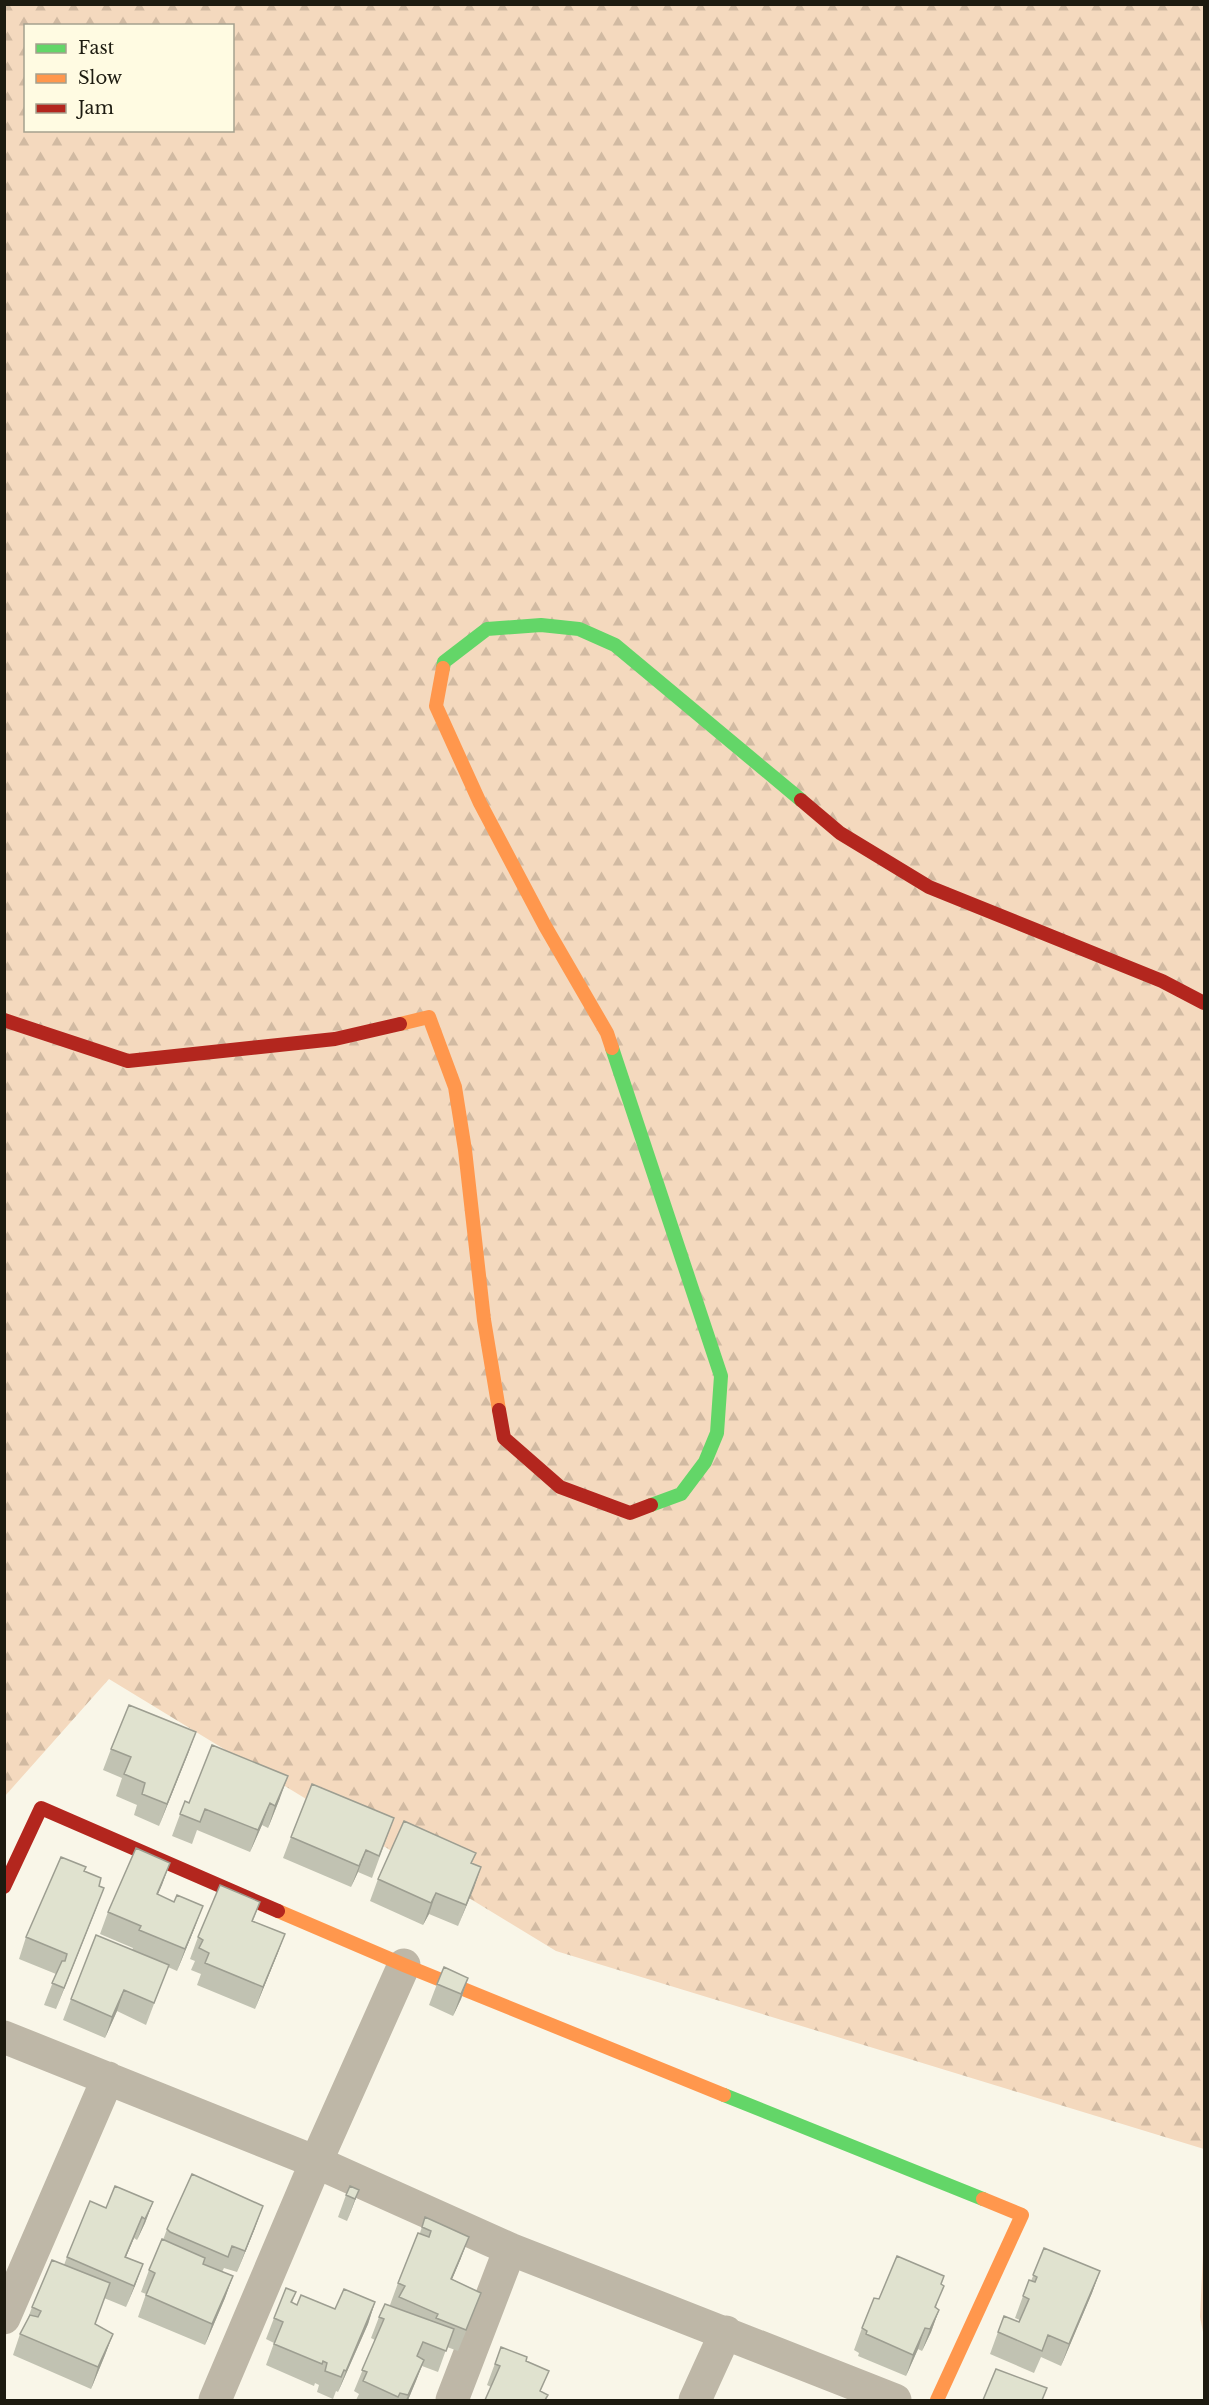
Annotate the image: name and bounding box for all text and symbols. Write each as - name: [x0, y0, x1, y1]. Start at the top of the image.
- legend: [24, 24, 234, 132]
- text: Fast: [78, 37, 115, 59]
- text: Slow: [78, 67, 123, 89]
- text: Jam: [76, 97, 114, 119]

